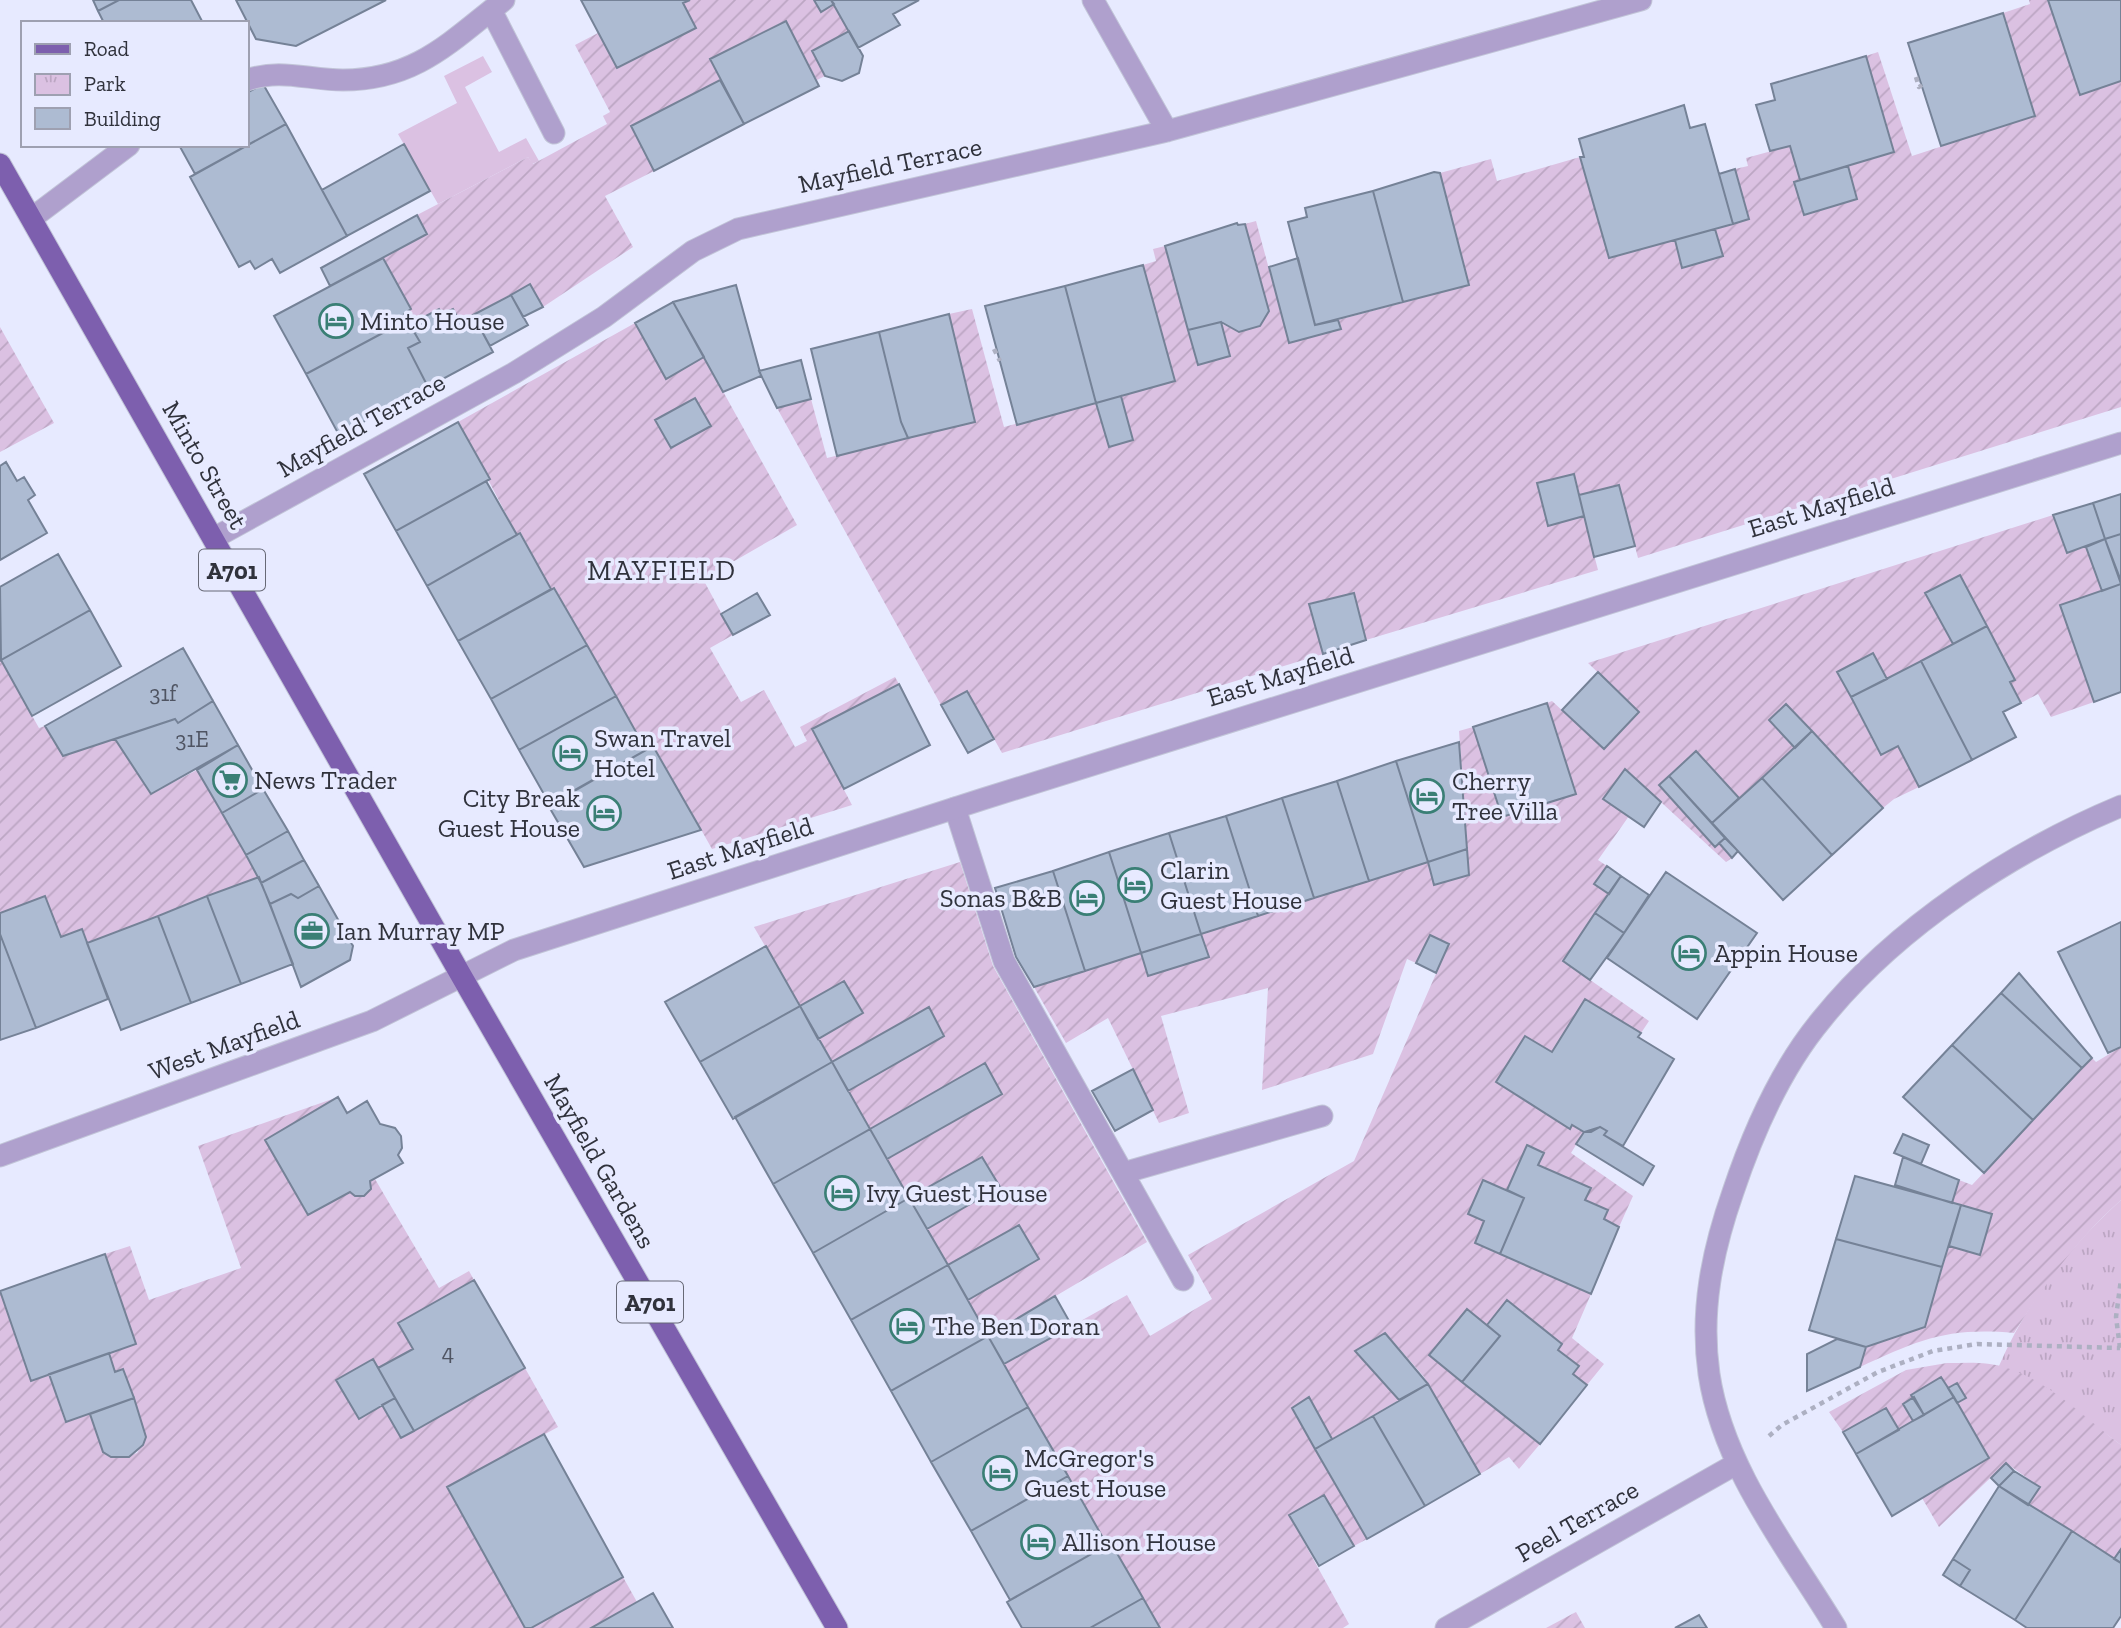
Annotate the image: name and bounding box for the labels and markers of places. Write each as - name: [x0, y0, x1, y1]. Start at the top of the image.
- hotel icon: Minto House: [317, 302, 355, 340]
- place label: Minto House: [360, 305, 505, 337]
- place label: Swan Travel Hotel: [594, 722, 731, 784]
- hotel icon: Swan Travel Hotel: [551, 734, 589, 772]
- supermarket icon: News Trader: [211, 761, 249, 799]
- place label: News Trader: [254, 764, 398, 796]
- place label: Cherry Tree Villa: [1452, 765, 1559, 827]
- hotel icon: Cherry Tree Villa: [1408, 777, 1446, 815]
- place label: City Break Guest House: [438, 782, 580, 844]
- hotel icon: City Break Guest House: [585, 794, 623, 832]
- place label: Clarin Guest House: [1160, 854, 1302, 916]
- hotel icon: Clarin Guest House: [1116, 866, 1154, 904]
- hotel icon: Sonas B&B: [1068, 879, 1106, 917]
- place label: Sonas B&B: [940, 882, 1062, 914]
- office icon: Ian Murray MP: [293, 912, 331, 950]
- place label: Ian Murray MP: [336, 915, 505, 947]
- hotel icon: Appin House: [1670, 934, 1708, 972]
- place label: Appin House: [1714, 937, 1858, 969]
- hotel icon: Ivy Guest House: [823, 1174, 861, 1212]
- place label: Ivy Guest House: [866, 1177, 1048, 1209]
- hotel icon: The Ben Doran: [888, 1307, 926, 1345]
- place label: The Ben Doran: [932, 1310, 1100, 1342]
- place label: McGregor's Guest House: [1024, 1442, 1166, 1504]
- hotel icon: McGregor's Guest House: [981, 1454, 1019, 1492]
- hotel icon: Allison House: [1019, 1523, 1057, 1561]
- place label: Allison House: [1062, 1526, 1216, 1558]

